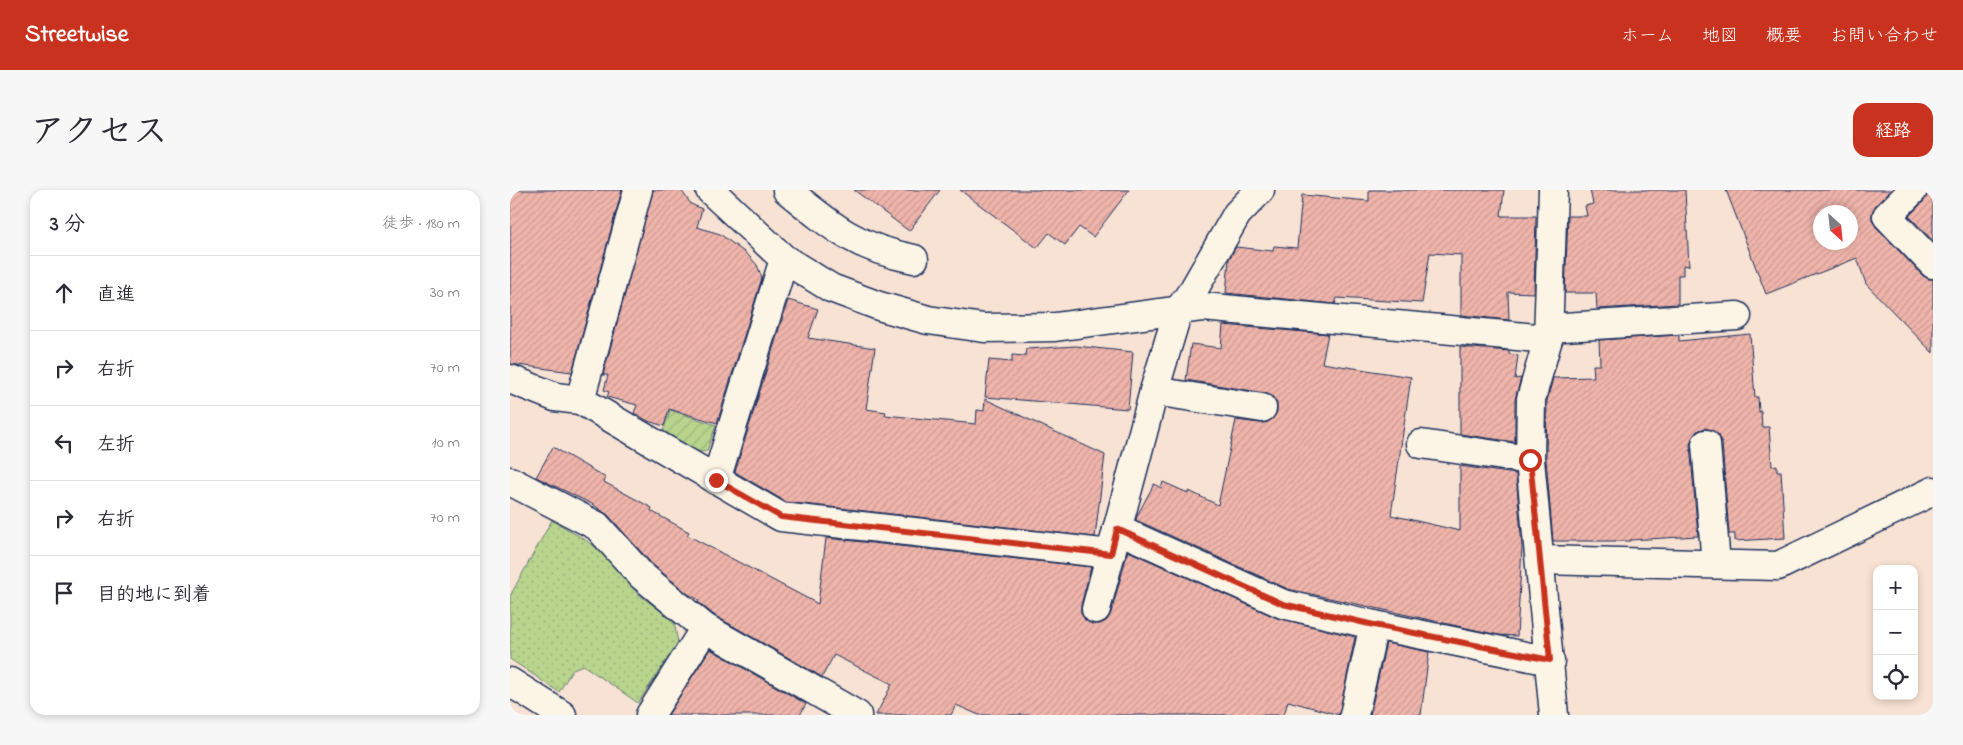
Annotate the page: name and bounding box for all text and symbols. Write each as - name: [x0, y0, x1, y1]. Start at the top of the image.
- text: Streetwise: [25, 18, 129, 53]
- text: ホーム: [1621, 24, 1674, 50]
- text: 地図: [1702, 24, 1738, 50]
- text: 概要: [1766, 24, 1802, 50]
- text: お問い合わせ: [1830, 24, 1938, 50]
- button: 経路: [1853, 103, 1933, 157]
- text: アクセス: [30, 108, 168, 159]
- north arrow: [1813, 205, 1858, 250]
- text: 3 分: [50, 210, 85, 240]
- text: 徒歩 · 180 m: [382, 212, 460, 236]
- icon: ahead: [50, 279, 78, 307]
- text: 30 m: [430, 281, 460, 305]
- text: 直進: [97, 282, 135, 309]
- icon: right: [50, 354, 78, 382]
- text: 70 m: [430, 356, 460, 380]
- text: 右折: [97, 357, 135, 384]
- icon: left: [50, 429, 78, 457]
- text: 10 m: [432, 431, 460, 455]
- text: 左折: [97, 432, 135, 459]
- route start: [1519, 449, 1542, 472]
- route end: [705, 469, 728, 492]
- icon: right: [50, 504, 78, 532]
- text: 70 m: [430, 506, 460, 530]
- text: 右折: [97, 507, 135, 534]
- map controls: [1873, 565, 1918, 700]
- button: +: [1873, 565, 1918, 610]
- icon: arrive: [50, 579, 78, 607]
- text: 目的地に到着: [97, 582, 211, 609]
- button: −: [1873, 610, 1918, 655]
- button: locate: [1873, 655, 1918, 700]

